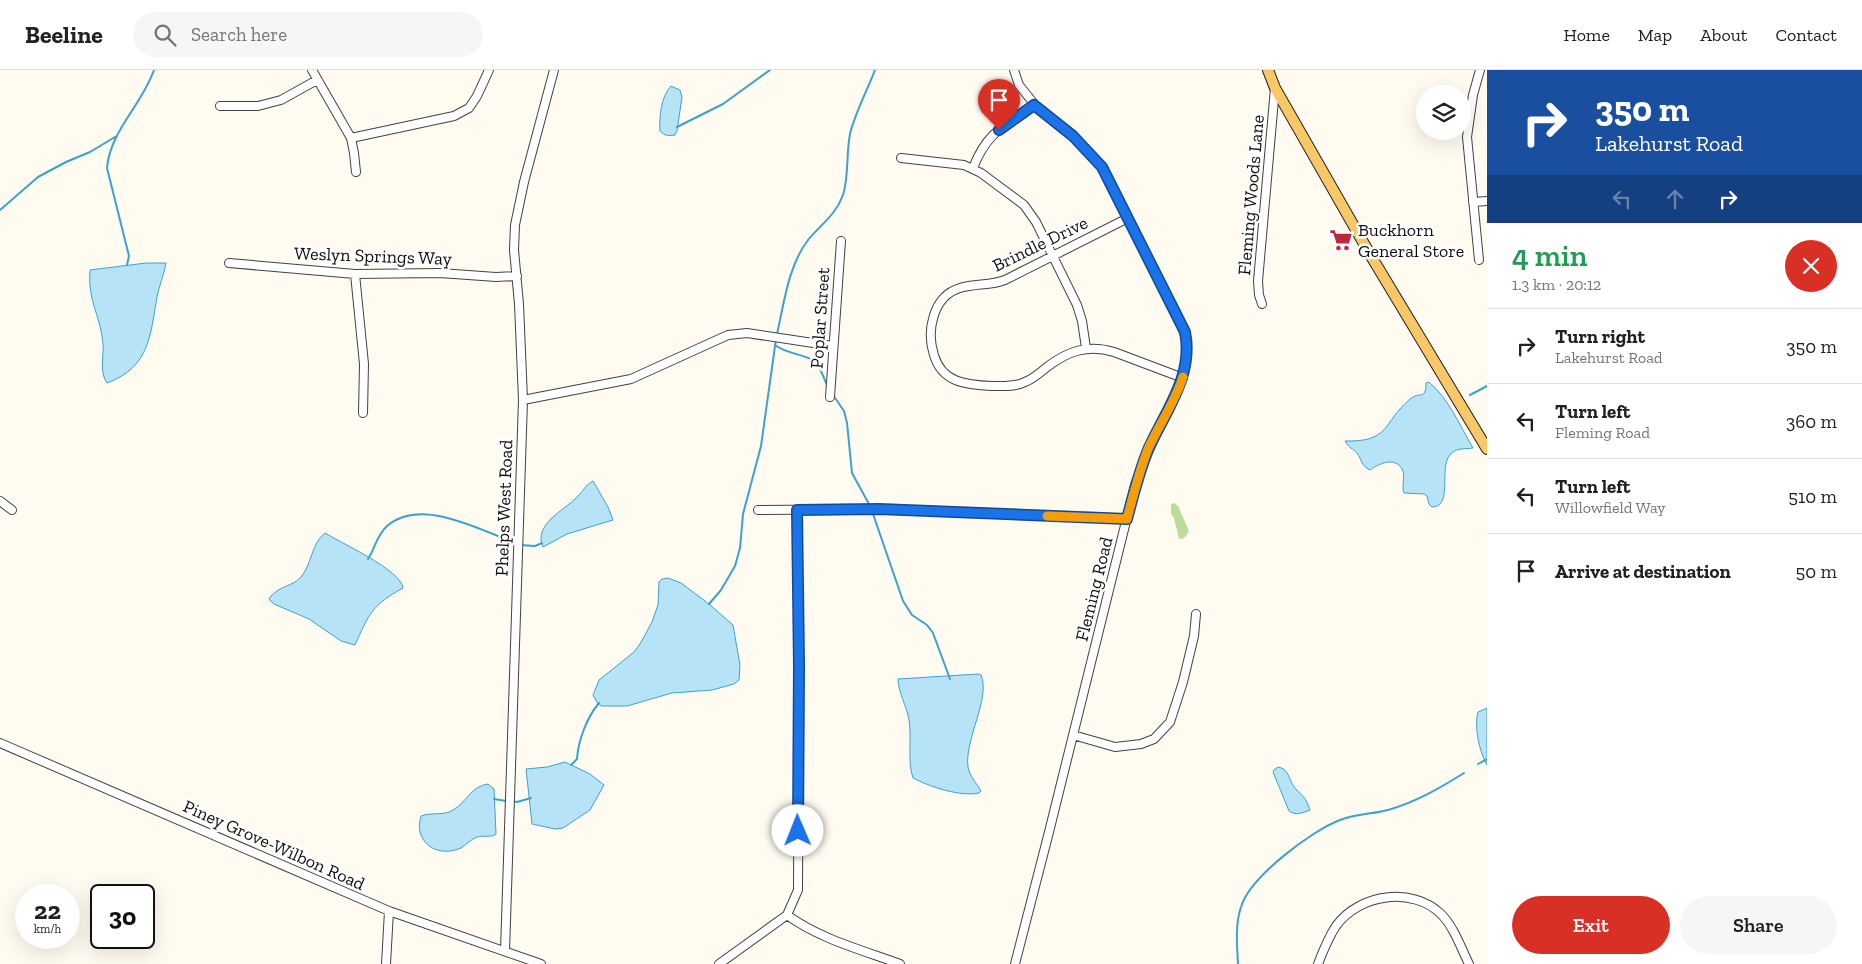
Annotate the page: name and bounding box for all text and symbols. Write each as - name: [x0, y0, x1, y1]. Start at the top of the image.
- search box: [133, 12, 483, 57]
- text: Beeline: [25, 20, 103, 49]
- icon: search: [151, 21, 179, 49]
- text: Search here: [191, 23, 287, 46]
- text: Home: [1563, 24, 1610, 46]
- text: Map: [1638, 24, 1672, 46]
- text: About: [1700, 24, 1747, 46]
- text: Contact: [1775, 24, 1837, 46]
- pin: [978, 79, 1020, 130]
- map controls: [1416, 85, 1471, 140]
- button: layers: [1416, 85, 1471, 140]
- icon: arrive: [985, 86, 1013, 114]
- text: 350 m: [1595, 88, 1689, 130]
- icon: right: [1512, 90, 1577, 155]
- street label: Fleming Woods Lane: [1233, 114, 1269, 276]
- text: Lakehurst Road: [1595, 130, 1743, 157]
- icon: left: [1608, 185, 1636, 213]
- icon: ahead: [1661, 185, 1689, 213]
- icon: right: [1714, 185, 1742, 213]
- street label: Brindle Drive: [989, 211, 1091, 277]
- place label: Buckhorn General Store: [1358, 219, 1464, 262]
- supermarket icon: Buckhorn General Store: [1328, 227, 1354, 253]
- text: 4 min: [1512, 238, 1587, 274]
- button: close: [1785, 240, 1837, 292]
- street label: Weslyn Springs Way: [294, 242, 453, 270]
- street label: Poplar Street: [805, 266, 835, 369]
- text: 1.3 km · 20:12: [1512, 275, 1601, 294]
- text: Turn right: [1555, 325, 1645, 348]
- icon: right: [1512, 332, 1540, 360]
- text: 350 m: [1786, 335, 1837, 358]
- text: Lakehurst Road: [1555, 348, 1663, 367]
- text: Turn left: [1555, 400, 1630, 423]
- icon: left: [1512, 407, 1540, 435]
- text: 360 m: [1786, 410, 1837, 433]
- text: Fleming Road: [1555, 423, 1650, 442]
- street label: Phelps West Road: [491, 439, 517, 577]
- text: Turn left: [1555, 475, 1630, 498]
- icon: left: [1512, 482, 1540, 510]
- text: 510 m: [1788, 485, 1837, 508]
- text: Willowfield Way: [1555, 498, 1666, 517]
- street label: Fleming Road: [1070, 534, 1118, 643]
- icon: arrive: [1512, 557, 1540, 585]
- text: Arrive at destination: [1555, 560, 1731, 583]
- text: 50 m: [1796, 560, 1837, 583]
- street label: Piney Grove-Wilbon Road: [180, 795, 368, 895]
- position arrow: [771, 804, 823, 856]
- speed limit sign: 30: [90, 884, 155, 949]
- text: 22: [34, 895, 61, 925]
- button: Exit: [1512, 896, 1670, 954]
- button: Share: [1680, 896, 1837, 954]
- text: km/h: [34, 922, 61, 936]

